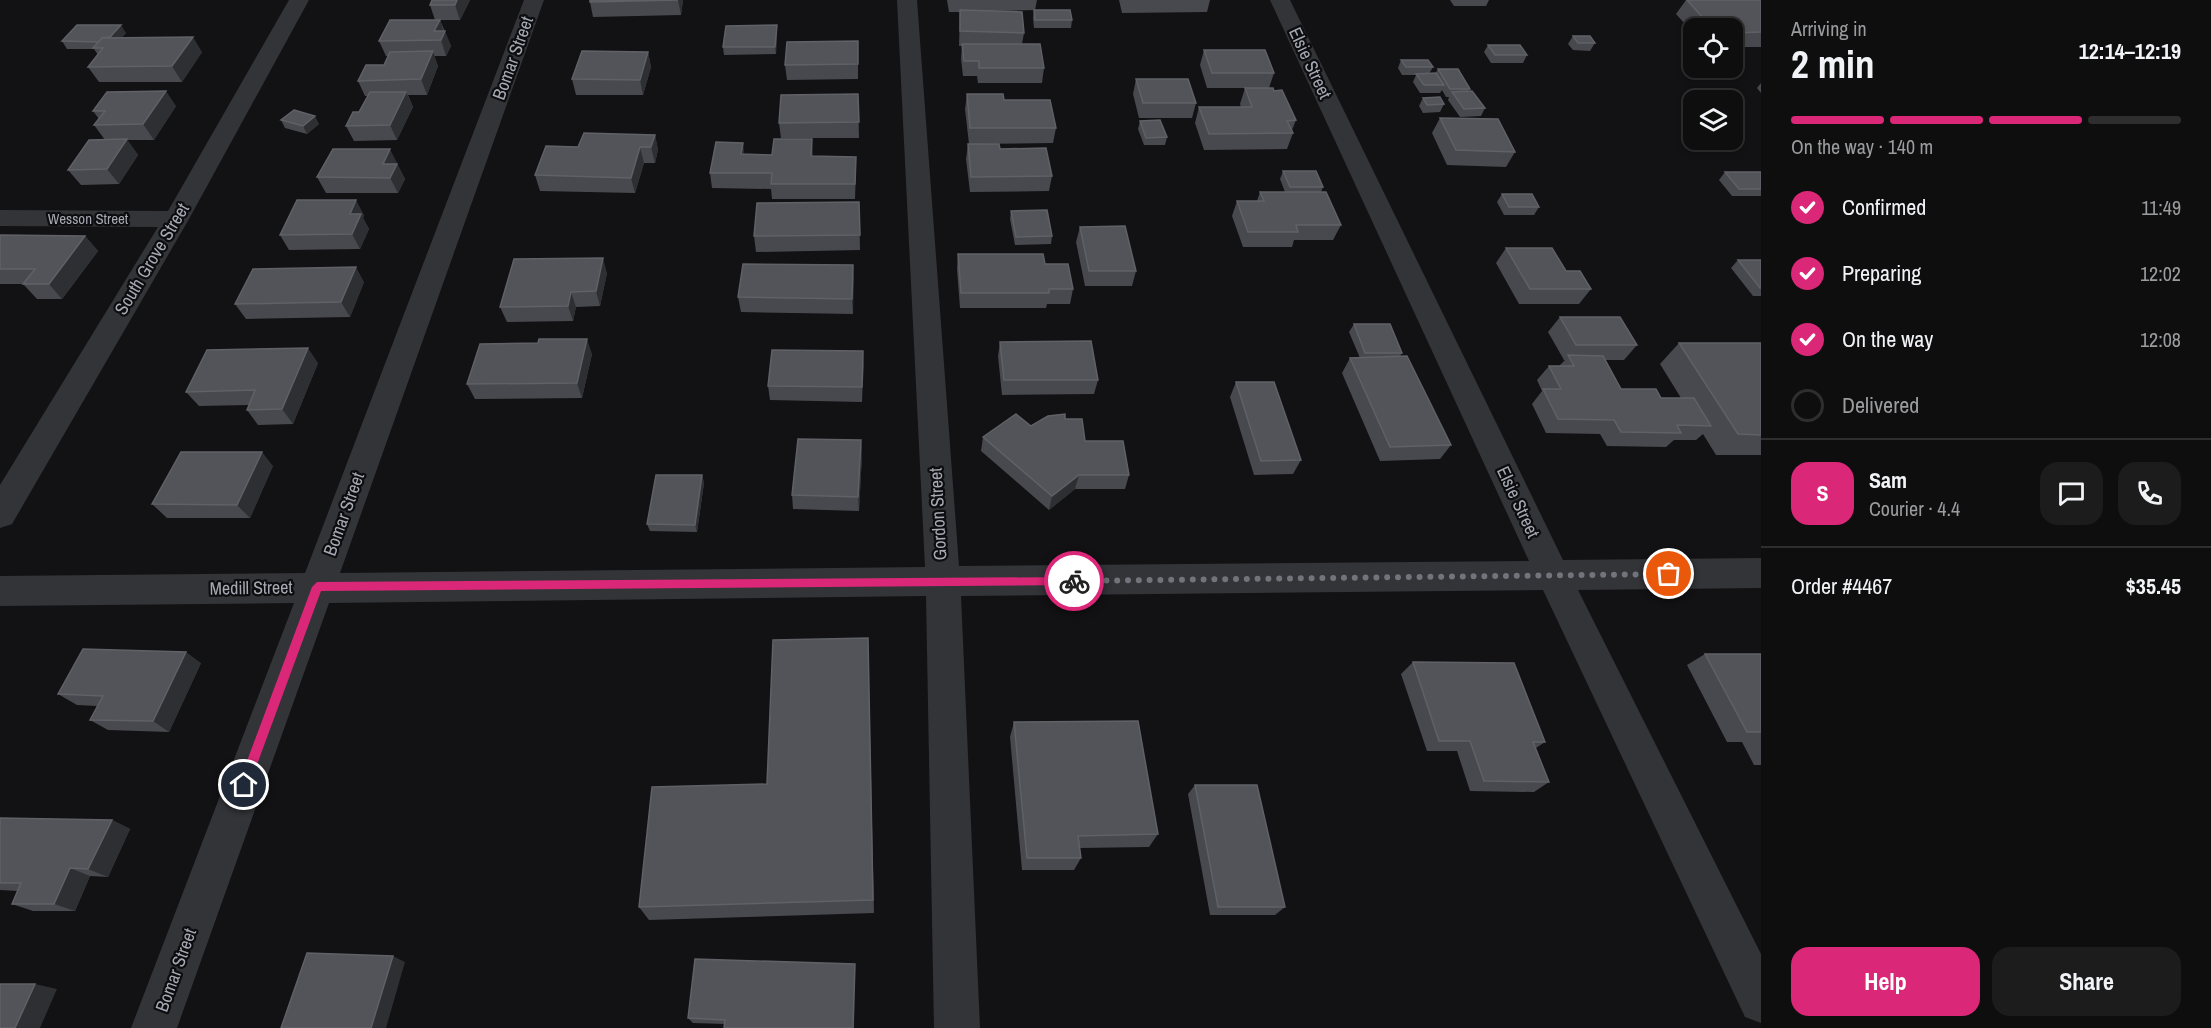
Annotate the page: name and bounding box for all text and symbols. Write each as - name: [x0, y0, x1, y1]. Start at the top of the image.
- street label: Bomar Street: [486, 13, 539, 103]
- text: Arriving in: [1791, 15, 1867, 42]
- map controls: [1683, 18, 1743, 150]
- button: locate: [1683, 18, 1743, 78]
- street label: Elsie Street: [1283, 23, 1338, 103]
- text: 12:14–12:19: [2079, 36, 2181, 66]
- text: 2 min: [1791, 38, 1875, 90]
- button: layers: [1683, 90, 1743, 150]
- text: On the way · 140 m: [1791, 133, 1933, 160]
- icon: check: [1791, 191, 1824, 224]
- text: Confirmed: [1842, 192, 1926, 222]
- text: 11:49: [2141, 194, 2181, 221]
- street label: South Grove Street: [108, 198, 195, 319]
- street label: Wesson Street: [48, 208, 129, 229]
- icon: check: [1791, 257, 1824, 290]
- text: Preparing: [1842, 258, 1921, 288]
- text: 12:02: [2140, 260, 2181, 287]
- icon: check: [1791, 323, 1824, 356]
- text: On the way: [1842, 324, 1933, 354]
- text: 12:08: [2140, 326, 2181, 353]
- text: Delivered: [1842, 390, 1919, 420]
- street label: Elsie Street: [1491, 462, 1546, 542]
- button: chat: [2040, 462, 2103, 525]
- button: phone: [2118, 462, 2181, 525]
- text: Sam: [1869, 465, 1907, 495]
- street label: Gordon Street: [923, 467, 952, 561]
- street label: Bomar Street: [317, 469, 370, 559]
- text: S: [1816, 478, 1829, 508]
- text: Courier · 4.4: [1869, 495, 1960, 522]
- pin: [1643, 548, 1694, 599]
- courier: [1044, 551, 1104, 611]
- icon: bag: [1652, 557, 1685, 590]
- icon: bike: [1058, 565, 1091, 598]
- text: Order #4467: [1791, 571, 1892, 601]
- text: $35.45: [2126, 571, 2181, 601]
- street label: Medill Street: [209, 574, 293, 601]
- pin: [218, 759, 269, 810]
- icon: home: [227, 768, 260, 801]
- street label: Bomar Street: [149, 925, 202, 1015]
- button: Help: [1791, 947, 1980, 1016]
- button: Share: [1992, 947, 2181, 1016]

